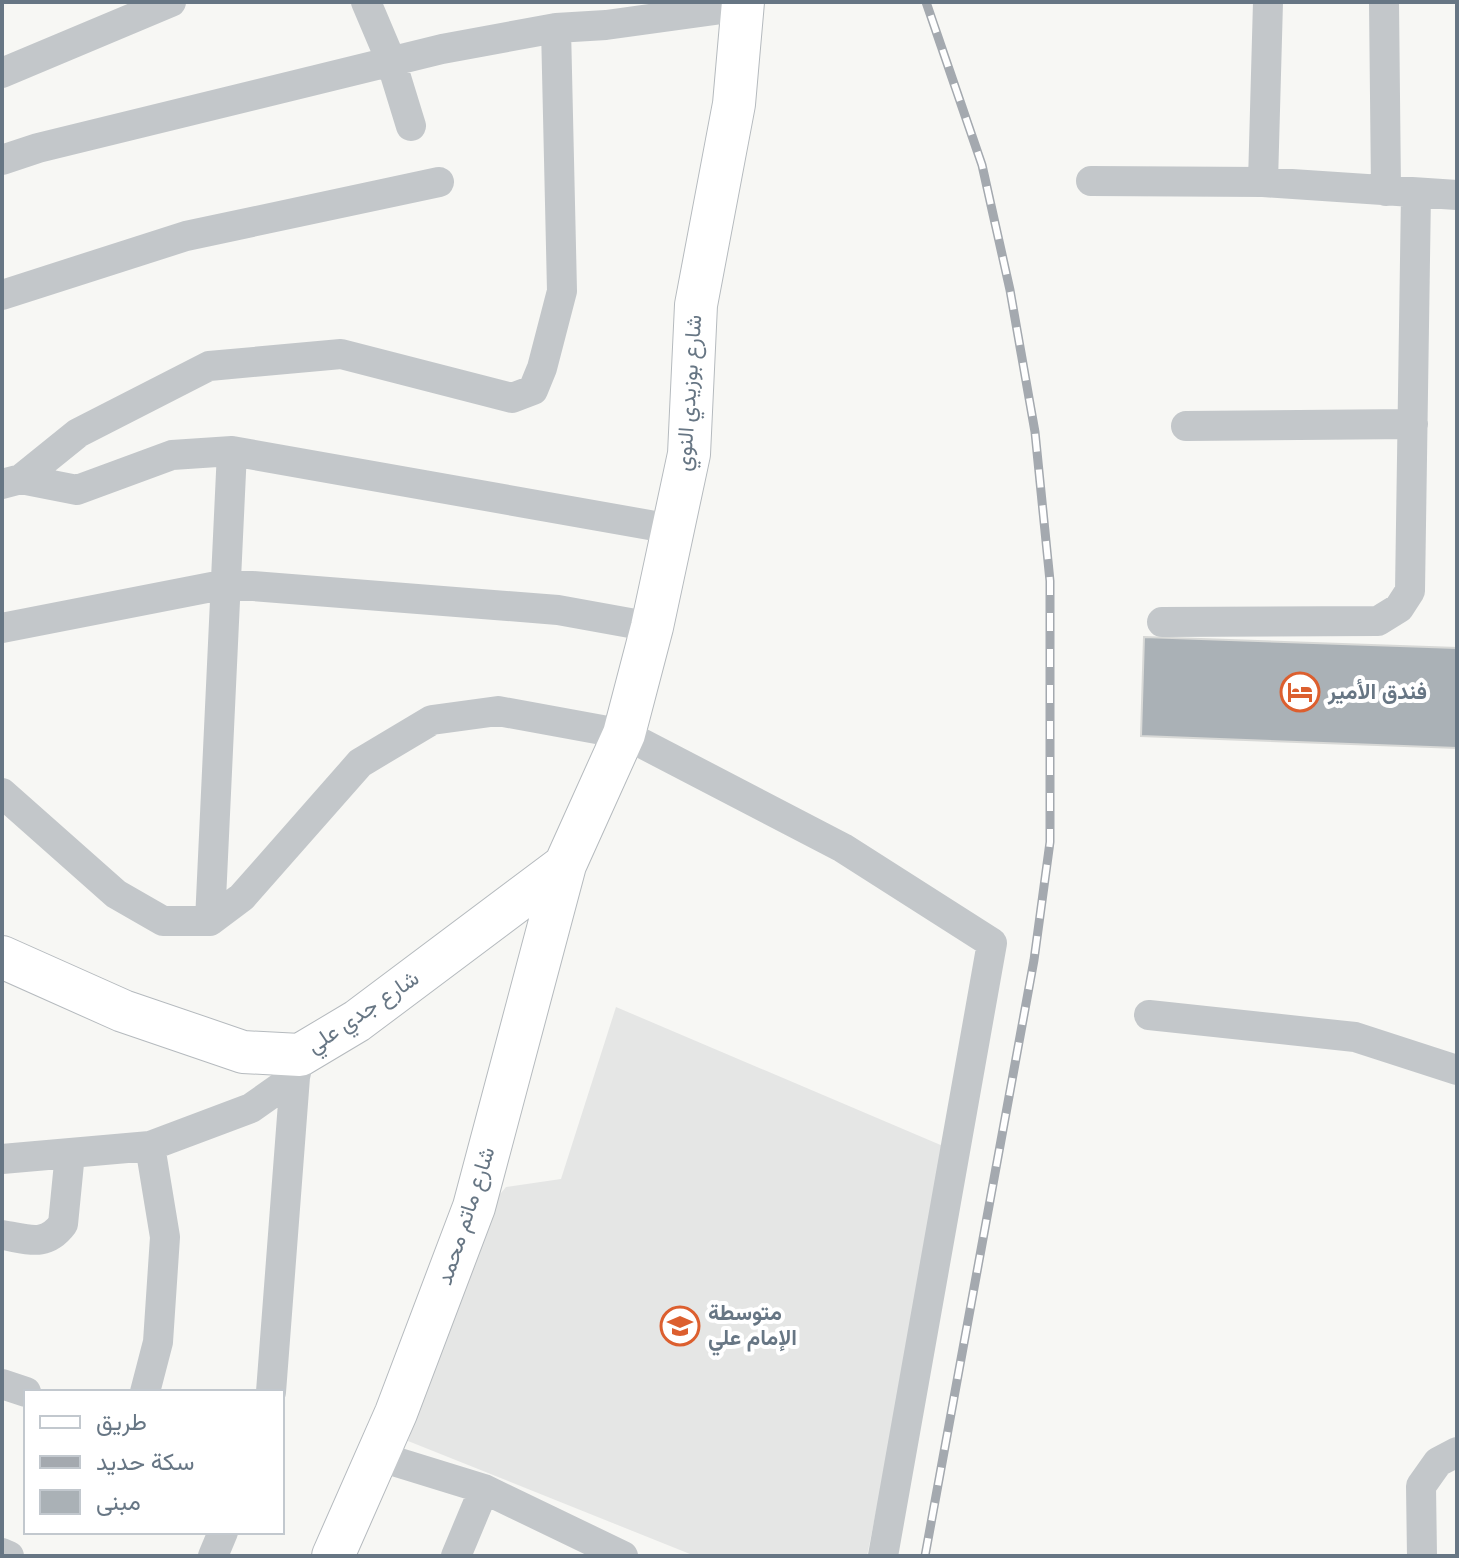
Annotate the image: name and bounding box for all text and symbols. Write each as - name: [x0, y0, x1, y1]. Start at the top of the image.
- street label: شارع بوزيدي النوي: [671, 314, 712, 472]
- hotel icon: فندق الأمير: [1279, 671, 1321, 713]
- place label: فندق الأمير: [1327, 678, 1427, 705]
- street label: شارع جدي علي: [302, 965, 427, 1063]
- street label: شارع ماتم محمد: [431, 1144, 502, 1289]
- place label: متوسطة الإمام علي: [708, 1300, 797, 1356]
- school or university icon: متوسطة الإمام علي: [659, 1305, 701, 1347]
- legend: [24, 1390, 284, 1534]
- text: طريق: [96, 1408, 147, 1437]
- text: سكة حديد: [96, 1448, 194, 1476]
- text: مبنى: [96, 1488, 141, 1516]

